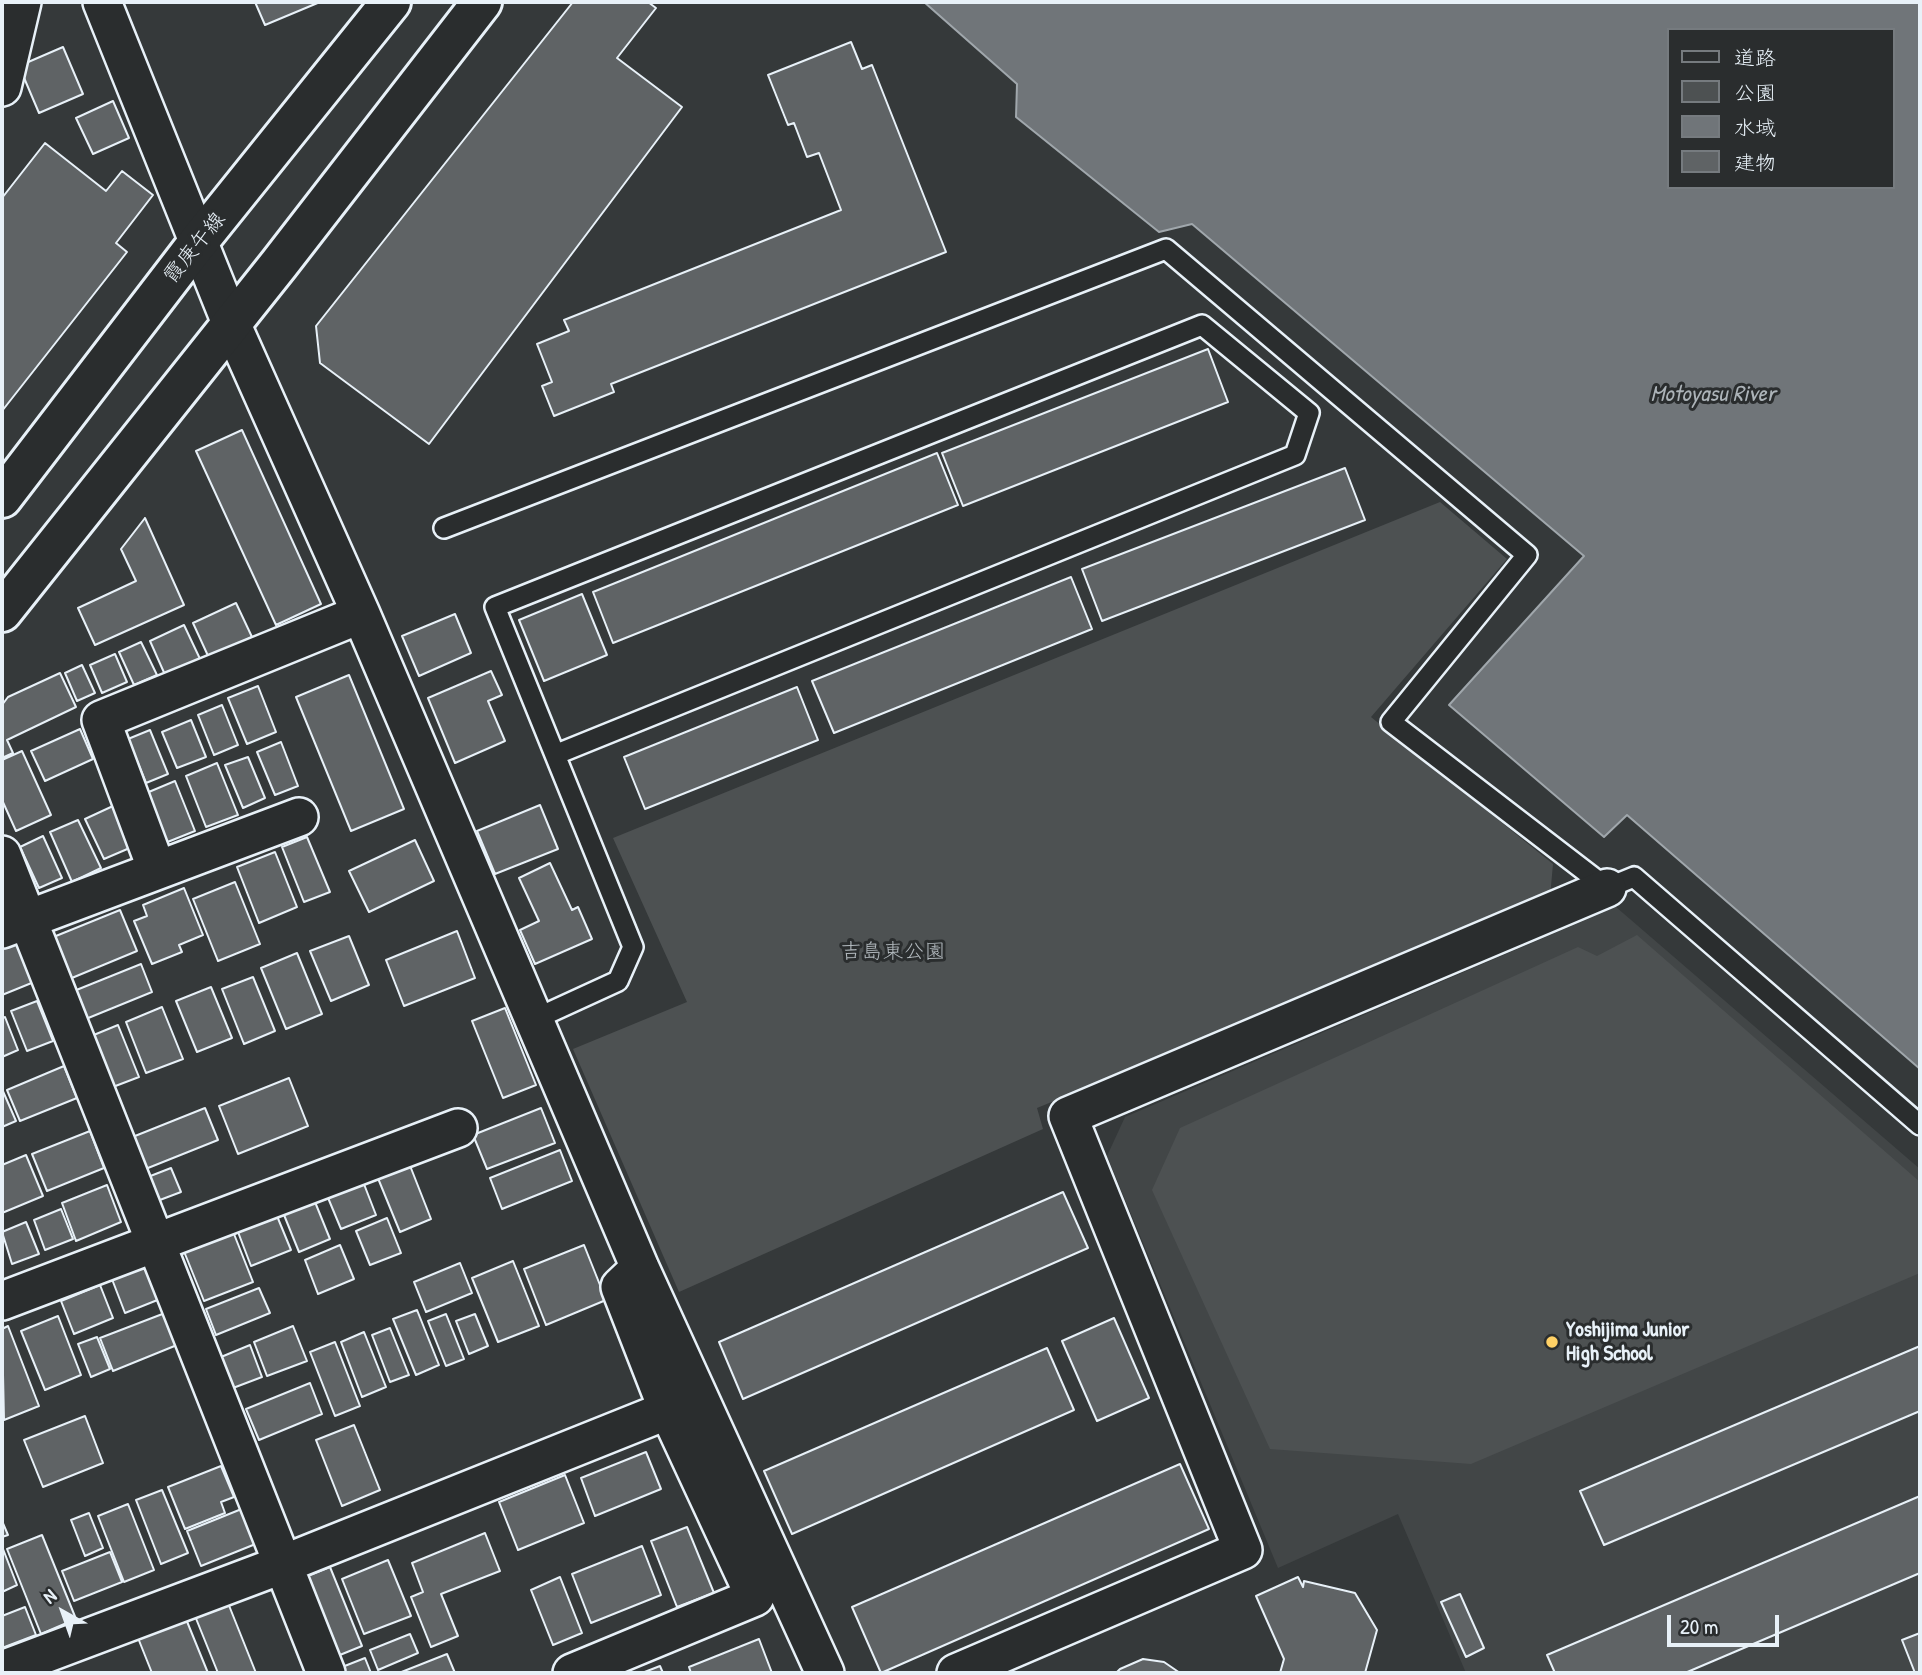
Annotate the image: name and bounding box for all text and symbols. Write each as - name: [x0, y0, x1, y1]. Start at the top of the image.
- legend: [1666, 28, 1894, 189]
- text: 道路: [1734, 43, 1776, 72]
- text: 公園: [1734, 78, 1776, 107]
- text: 水域: [1734, 113, 1776, 142]
- text: 建物: [1734, 148, 1776, 177]
- street label: 霞庚午線: [159, 207, 231, 289]
- water label: Motoyasu River: [1650, 381, 1776, 409]
- park label: 吉島東公園: [841, 939, 945, 965]
- place label: Yoshijima Junior High School: [1566, 1317, 1689, 1367]
- marker: Yoshijima Junior High School: [1544, 1334, 1560, 1350]
- north arrow: [28, 1577, 98, 1647]
- text: N: [37, 1583, 62, 1609]
- scale bar: [1670, 1602, 1782, 1646]
- text: 20 m: [1680, 1612, 1718, 1641]

